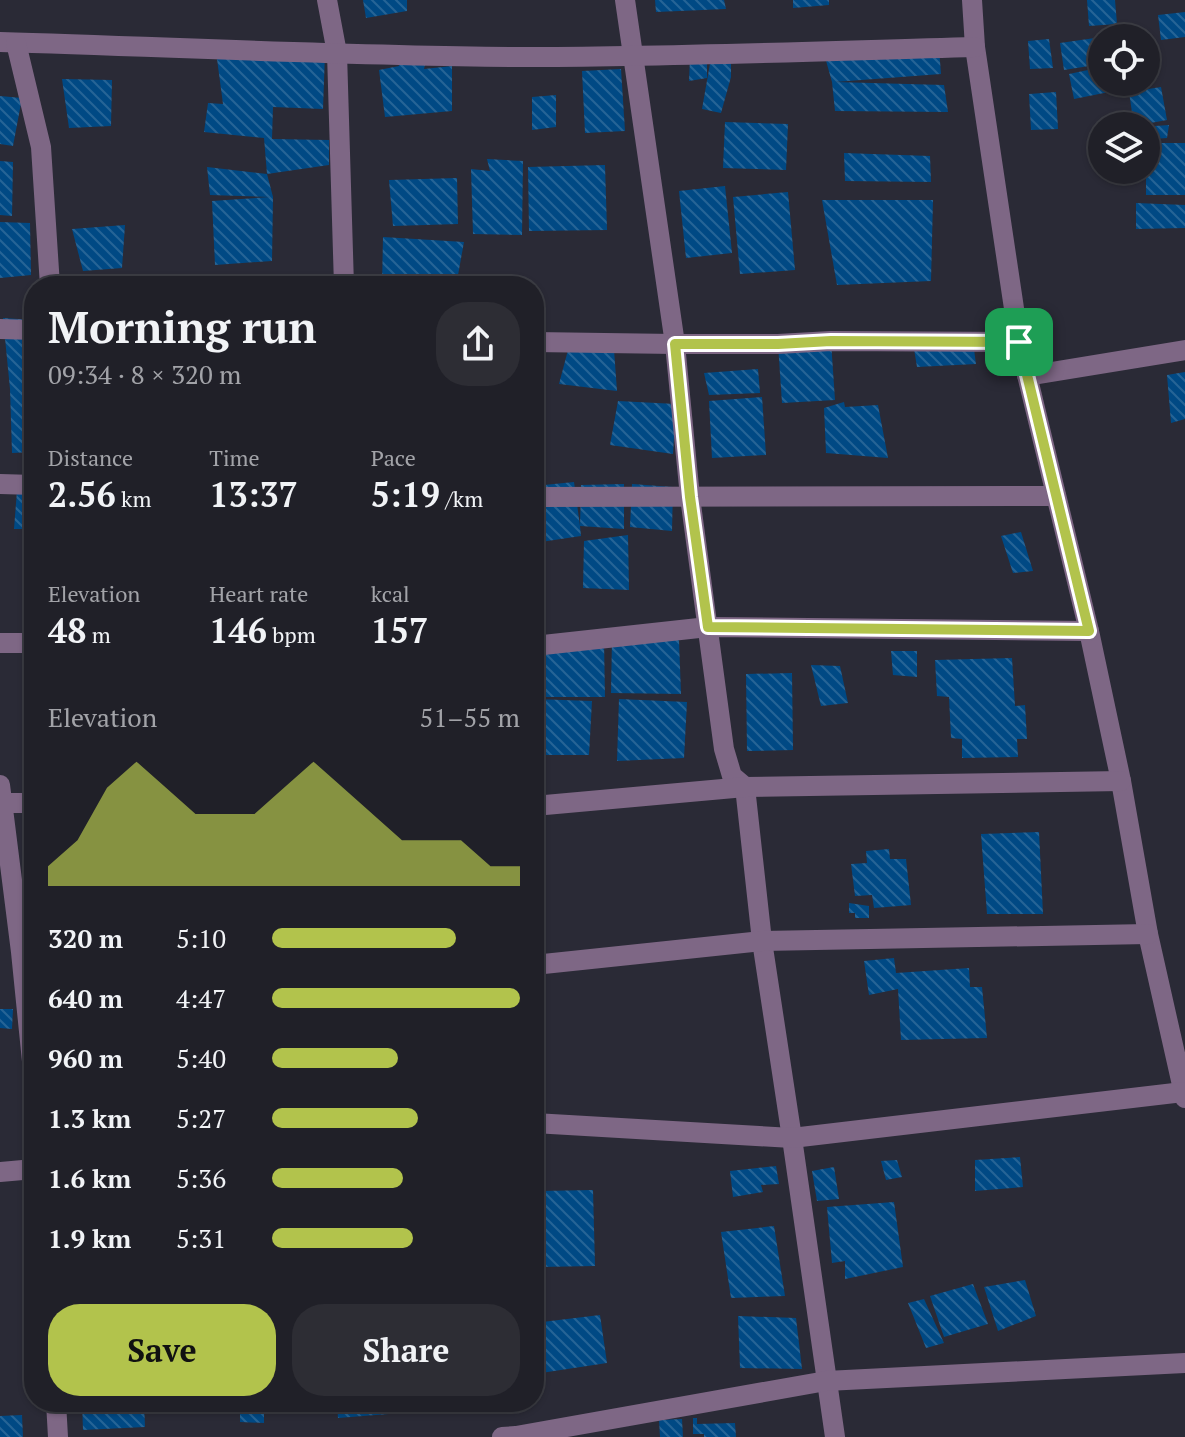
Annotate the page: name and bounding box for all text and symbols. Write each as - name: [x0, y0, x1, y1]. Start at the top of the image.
- map controls: [1088, 24, 1160, 184]
- button: locate: [1088, 24, 1160, 96]
- button: layers: [1088, 112, 1160, 184]
- text: Morning run: [48, 297, 317, 356]
- button: share: [436, 302, 520, 386]
- pin: [985, 308, 1053, 376]
- icon: arrive: [997, 320, 1041, 364]
- text: 09:34 · 8 × 320 m: [48, 357, 242, 391]
- text: Distance: [48, 443, 133, 472]
- text: Time: [209, 443, 260, 472]
- text: Pace: [371, 443, 416, 472]
- text: 2.56: [48, 472, 116, 517]
- text: 13:37: [209, 472, 298, 517]
- text: 5:19: [371, 472, 440, 517]
- text: km: [116, 484, 151, 513]
- text: /km: [440, 484, 483, 513]
- text: Elevation: [48, 579, 140, 608]
- text: Heart rate: [209, 579, 308, 608]
- text: kcal: [371, 579, 410, 608]
- text: 48: [48, 608, 86, 653]
- text: 146: [209, 608, 267, 653]
- text: 157: [371, 608, 428, 653]
- text: m: [86, 620, 111, 649]
- text: bpm: [267, 620, 316, 649]
- text: Elevation: [48, 700, 157, 734]
- text: 51–55 m: [420, 700, 520, 734]
- text: 320 m: [48, 921, 123, 955]
- text: 5:10: [176, 921, 226, 955]
- text: 640 m: [48, 981, 123, 1015]
- text: 4:47: [176, 981, 226, 1015]
- text: 960 m: [48, 1041, 123, 1075]
- text: 5:40: [176, 1041, 226, 1075]
- text: 1.3 km: [48, 1101, 131, 1135]
- text: 5:27: [176, 1101, 226, 1135]
- text: 1.6 km: [48, 1161, 131, 1195]
- text: 5:36: [176, 1161, 226, 1195]
- text: 1.9 km: [48, 1221, 131, 1255]
- text: 5:31: [176, 1221, 226, 1255]
- button: Save: [48, 1304, 276, 1396]
- button: Share: [292, 1304, 520, 1396]

